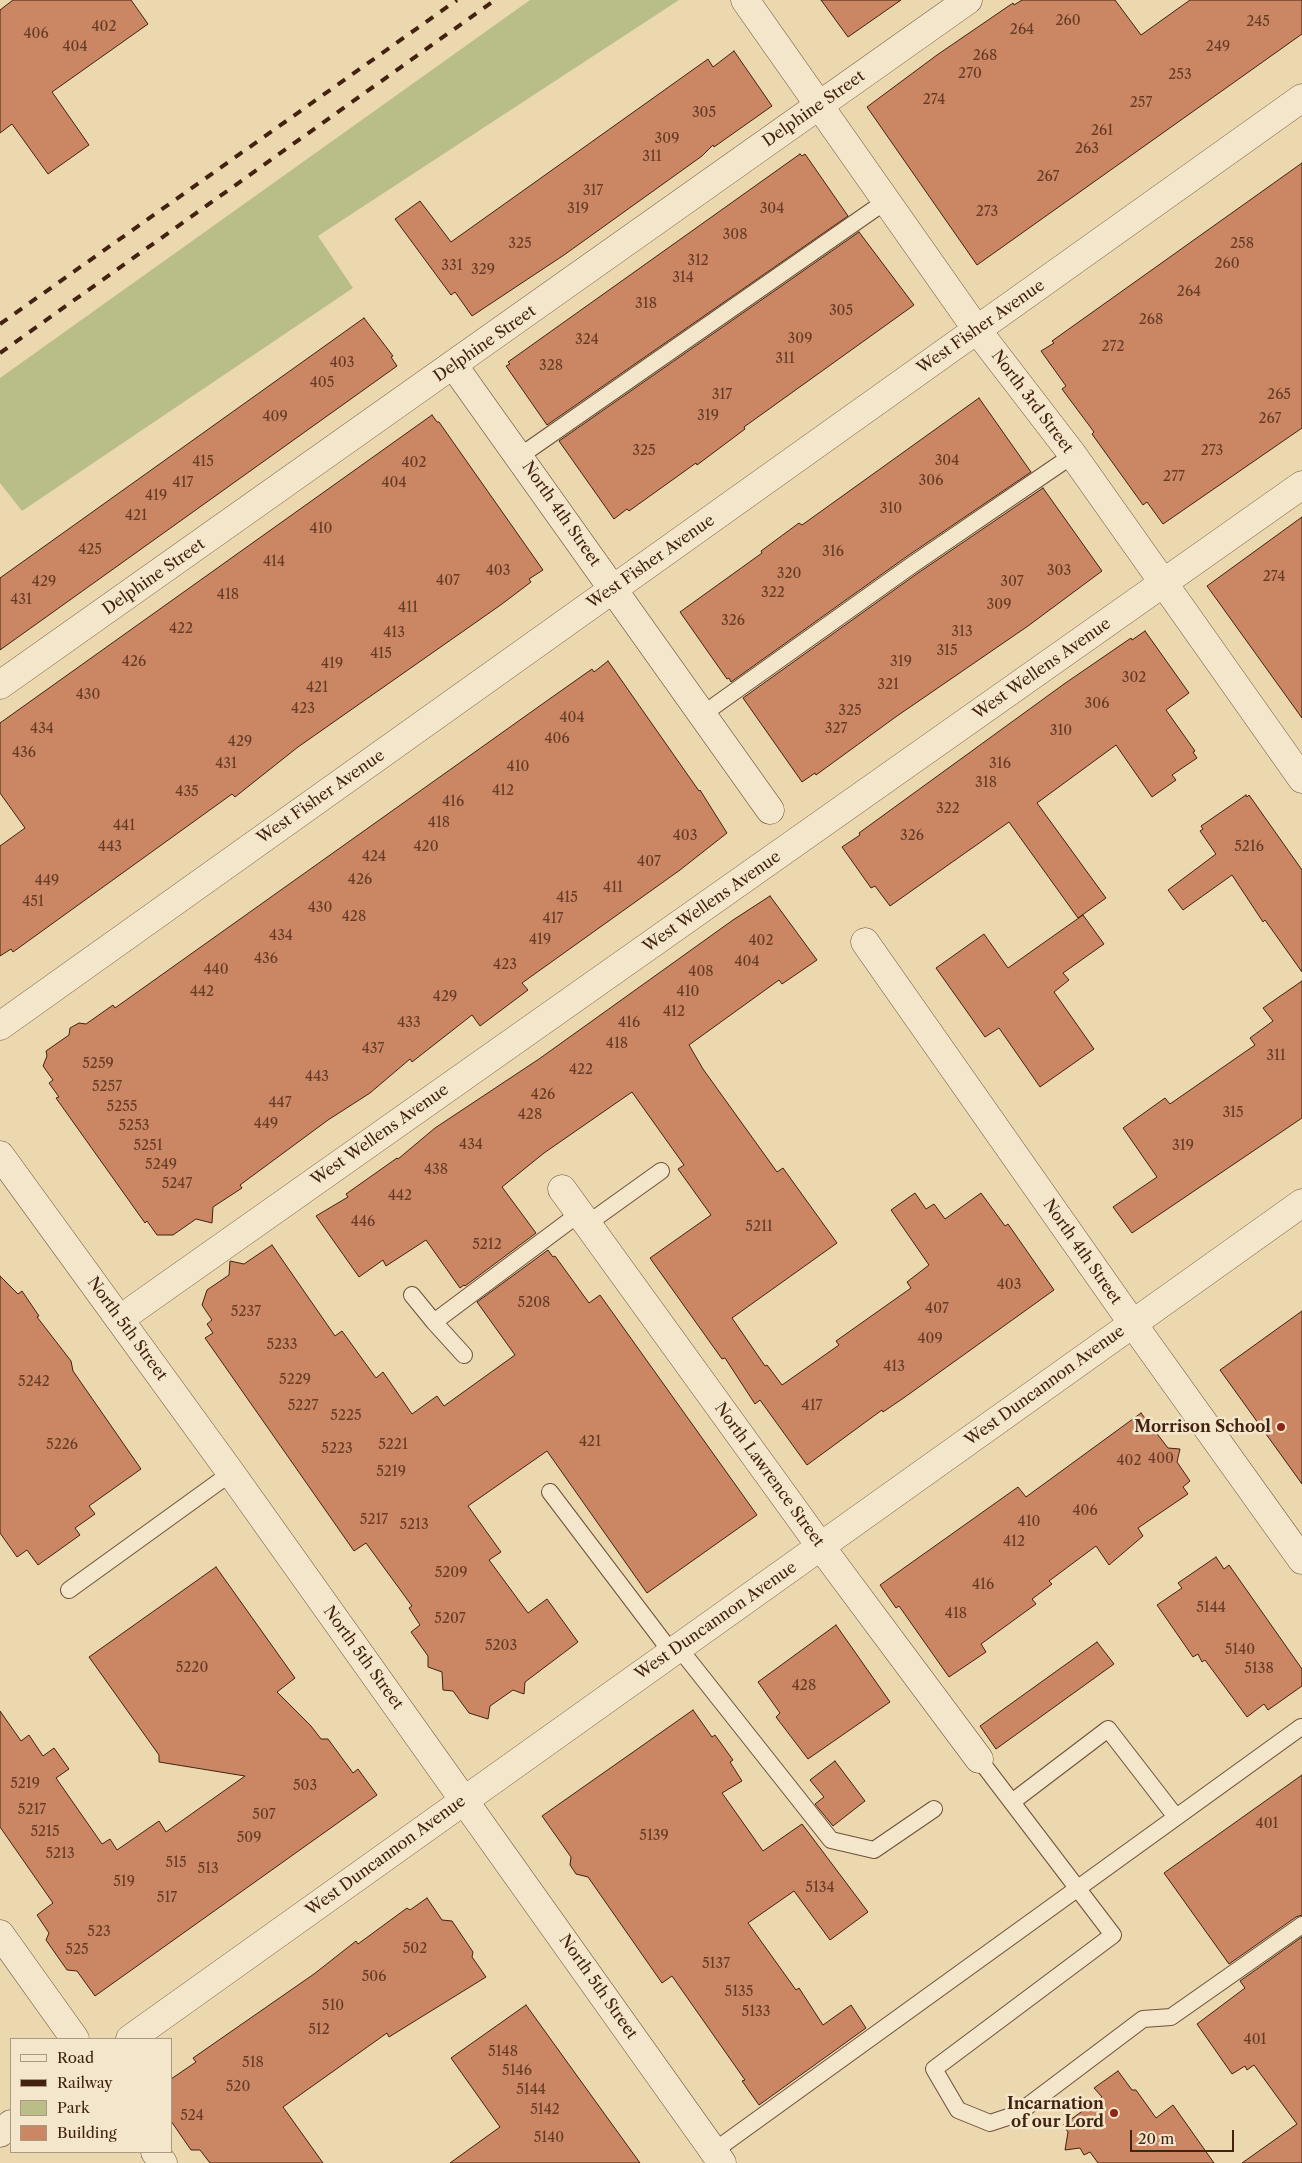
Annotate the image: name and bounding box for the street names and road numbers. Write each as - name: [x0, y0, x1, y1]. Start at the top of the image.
- street label: Delphine Street: [759, 67, 869, 151]
- street label: West Fisher Avenue: [914, 276, 1048, 378]
- street label: Delphine Street: [430, 302, 540, 386]
- street label: North 3rd Street: [987, 347, 1077, 457]
- street label: North 4th Street: [518, 458, 604, 570]
- street label: West Fisher Avenue: [584, 511, 718, 613]
- street label: Delphine Street: [99, 535, 209, 619]
- street label: West Wellens Avenue: [969, 614, 1115, 724]
- street label: West Fisher Avenue: [254, 746, 388, 848]
- street label: West Wellens Avenue: [639, 847, 785, 957]
- street label: West Wellens Avenue: [307, 1080, 453, 1190]
- street label: North 4th Street: [1039, 1196, 1125, 1308]
- street label: North 5th Street: [83, 1273, 171, 1385]
- street label: West Duncannon Avenue: [961, 1322, 1129, 1450]
- street label: North Lawrence Street: [710, 1399, 828, 1551]
- street label: West Duncannon Avenue: [632, 1558, 800, 1684]
- street label: North 5th Street: [319, 1602, 407, 1714]
- street label: West Duncannon Avenue: [302, 1792, 470, 1920]
- street label: North 5th Street: [555, 1931, 641, 2043]

